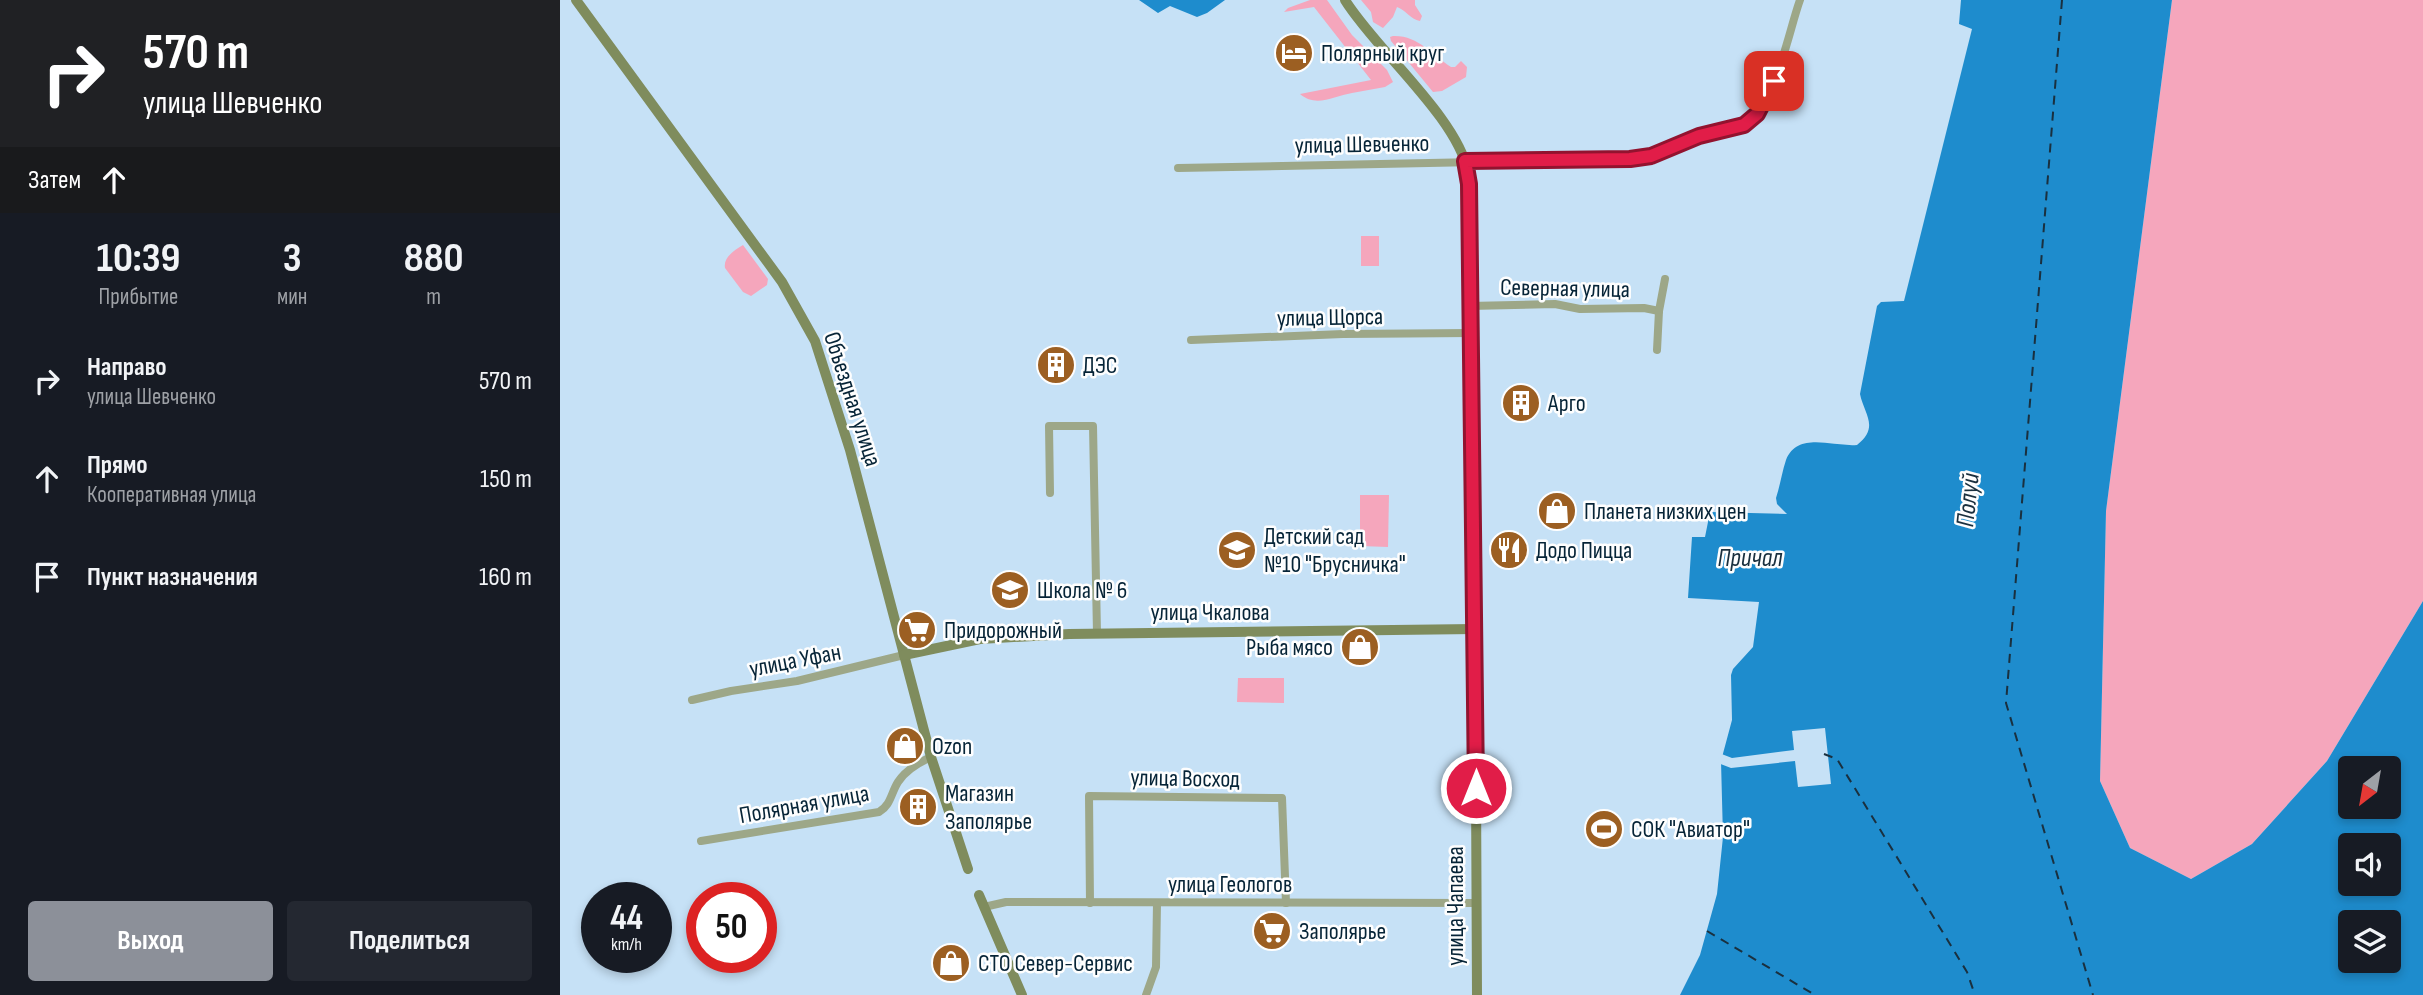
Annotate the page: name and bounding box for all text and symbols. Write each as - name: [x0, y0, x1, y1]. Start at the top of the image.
- text: 570 m: [143, 24, 249, 83]
- icon: right: [28, 28, 119, 119]
- hotel icon: Полярный круг: [1273, 32, 1315, 74]
- place label: Полярный круг: [1321, 39, 1444, 68]
- pin: [1744, 51, 1804, 111]
- icon: arrive: [1755, 62, 1793, 100]
- text: улица Шевченко: [143, 84, 322, 123]
- street label: улица Шевченко: [1294, 129, 1430, 160]
- icon: ahead: [95, 161, 133, 199]
- text: Затем: [28, 165, 81, 196]
- text: 10:39: [96, 233, 180, 284]
- text: 3: [283, 233, 302, 284]
- text: 880: [404, 233, 464, 284]
- street label: Северная улица: [1500, 273, 1630, 304]
- text: Прибытие: [99, 283, 178, 311]
- text: мин: [277, 283, 307, 311]
- text: m: [426, 283, 441, 311]
- street label: улица Щорса: [1277, 302, 1383, 333]
- street label: Объездная улица: [817, 328, 888, 470]
- building icon: ДЭС: [1035, 344, 1077, 386]
- place label: ДЭС: [1083, 351, 1117, 380]
- text: Направо: [87, 352, 166, 383]
- icon: right: [28, 362, 66, 400]
- text: 570 m: [479, 366, 532, 397]
- building icon: Арго: [1500, 382, 1542, 424]
- text: улица Шевченко: [87, 383, 216, 411]
- place label: Арго: [1547, 389, 1586, 418]
- text: Прямо: [87, 450, 148, 481]
- icon: ahead: [28, 460, 66, 498]
- text: 150 m: [480, 464, 532, 495]
- water label: Полуй: [1950, 471, 1987, 529]
- text: Кооперативная улица: [87, 481, 256, 509]
- shop icon: Планета низких цен: [1536, 490, 1578, 532]
- place label: Планета низких цен: [1584, 497, 1747, 526]
- place label: Детский сад №10 "Брусничка": [1264, 522, 1406, 579]
- school or university icon: Детский сад №10 "Брусничка": [1216, 529, 1258, 571]
- restaurant icon: Додо Пицца: [1488, 529, 1530, 571]
- place label: Додо Пицца: [1536, 536, 1632, 565]
- water label: Причал: [1717, 543, 1783, 574]
- icon: arrive: [28, 558, 66, 596]
- text: Пункт назначения: [87, 562, 258, 593]
- text: 160 m: [479, 562, 532, 593]
- school or university icon: Школа № 6: [989, 569, 1031, 611]
- place label: Школа № 6: [1037, 576, 1127, 605]
- street label: улица Чкалова: [1150, 598, 1270, 627]
- supermarket icon: Придорожный: [896, 609, 938, 651]
- place label: Придорожный: [944, 616, 1062, 645]
- shop icon: Рыба мясо: [1339, 626, 1381, 668]
- place label: Рыба мясо: [1246, 633, 1333, 662]
- street label: улица Уфан: [747, 637, 843, 684]
- shop icon: Ozon: [884, 725, 926, 767]
- place label: Ozon: [932, 732, 972, 761]
- position arrow: [1439, 751, 1513, 825]
- north arrow: [2338, 756, 2401, 819]
- map controls: [2338, 756, 2401, 973]
- street label: улица Восход: [1130, 763, 1240, 794]
- street label: Полярная улица: [737, 779, 871, 830]
- place label: Магазин Заполярье: [945, 779, 1032, 836]
- building icon: Магазин Заполярье: [897, 786, 939, 828]
- sports icon: СОК "Авиатор": [1583, 808, 1625, 850]
- place label: СОК "Авиатор": [1631, 815, 1750, 844]
- button: sound: [2338, 833, 2401, 896]
- street label: улица Чапаева: [1441, 846, 1470, 966]
- street label: улица Геологов: [1168, 870, 1292, 899]
- speed limit sign: 50: [686, 882, 777, 973]
- text: 44: [610, 897, 643, 940]
- button: Выход: [28, 901, 273, 981]
- button: Поделиться: [287, 901, 532, 981]
- supermarket icon: Заполярье: [1251, 910, 1293, 952]
- button: layers: [2338, 910, 2401, 973]
- place label: Заполярье: [1299, 917, 1386, 946]
- text: km/h: [611, 934, 642, 955]
- shop icon: СТО Север-Сервис: [930, 942, 972, 984]
- place label: СТО Север-Сервис: [978, 949, 1133, 978]

